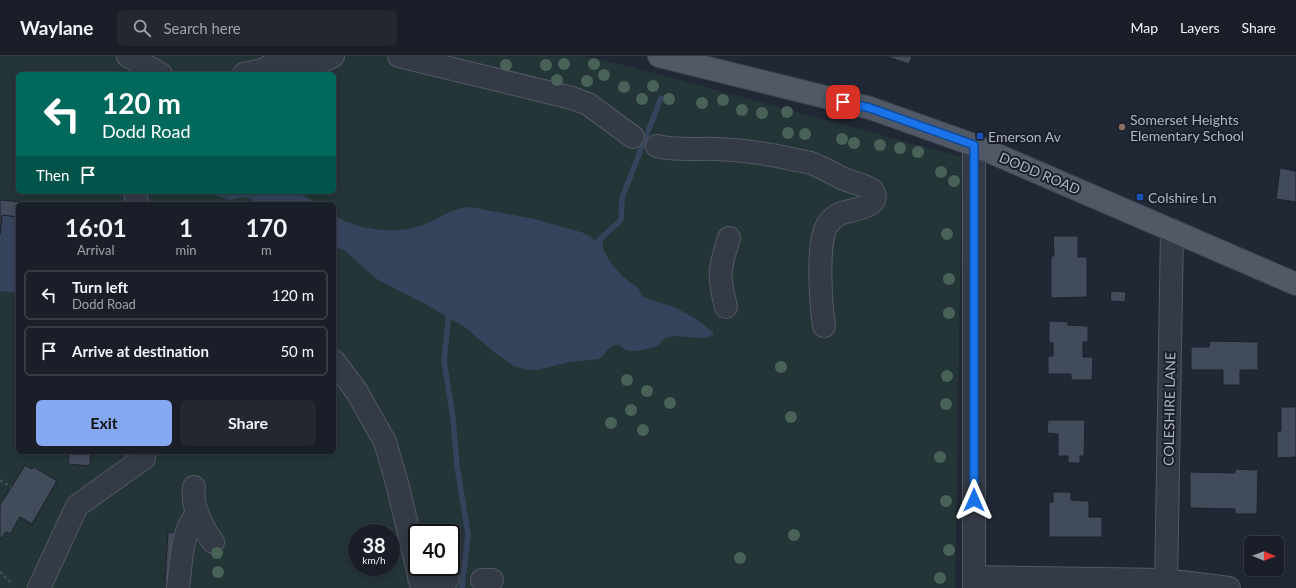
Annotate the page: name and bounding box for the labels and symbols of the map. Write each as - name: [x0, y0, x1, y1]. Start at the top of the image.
- pin: [826, 85, 860, 119]
- place label: Somerset Heights Elementary School: [1130, 111, 1244, 144]
- marker: Somerset Heights Elementary School: [1117, 122, 1127, 132]
- place label: Emerson Av: [988, 128, 1062, 145]
- marker: Emerson Av: [975, 131, 985, 141]
- street label: DODD ROAD: [997, 148, 1083, 198]
- place label: Colshire Ln: [1148, 189, 1216, 206]
- marker: Colshire Ln: [1135, 192, 1145, 202]
- street label: COLESHIRE LANE: [1160, 352, 1178, 466]
- position arrow: [953, 479, 995, 521]
- speed limit sign: 40: [408, 524, 460, 576]
- north arrow: [1244, 536, 1284, 576]

